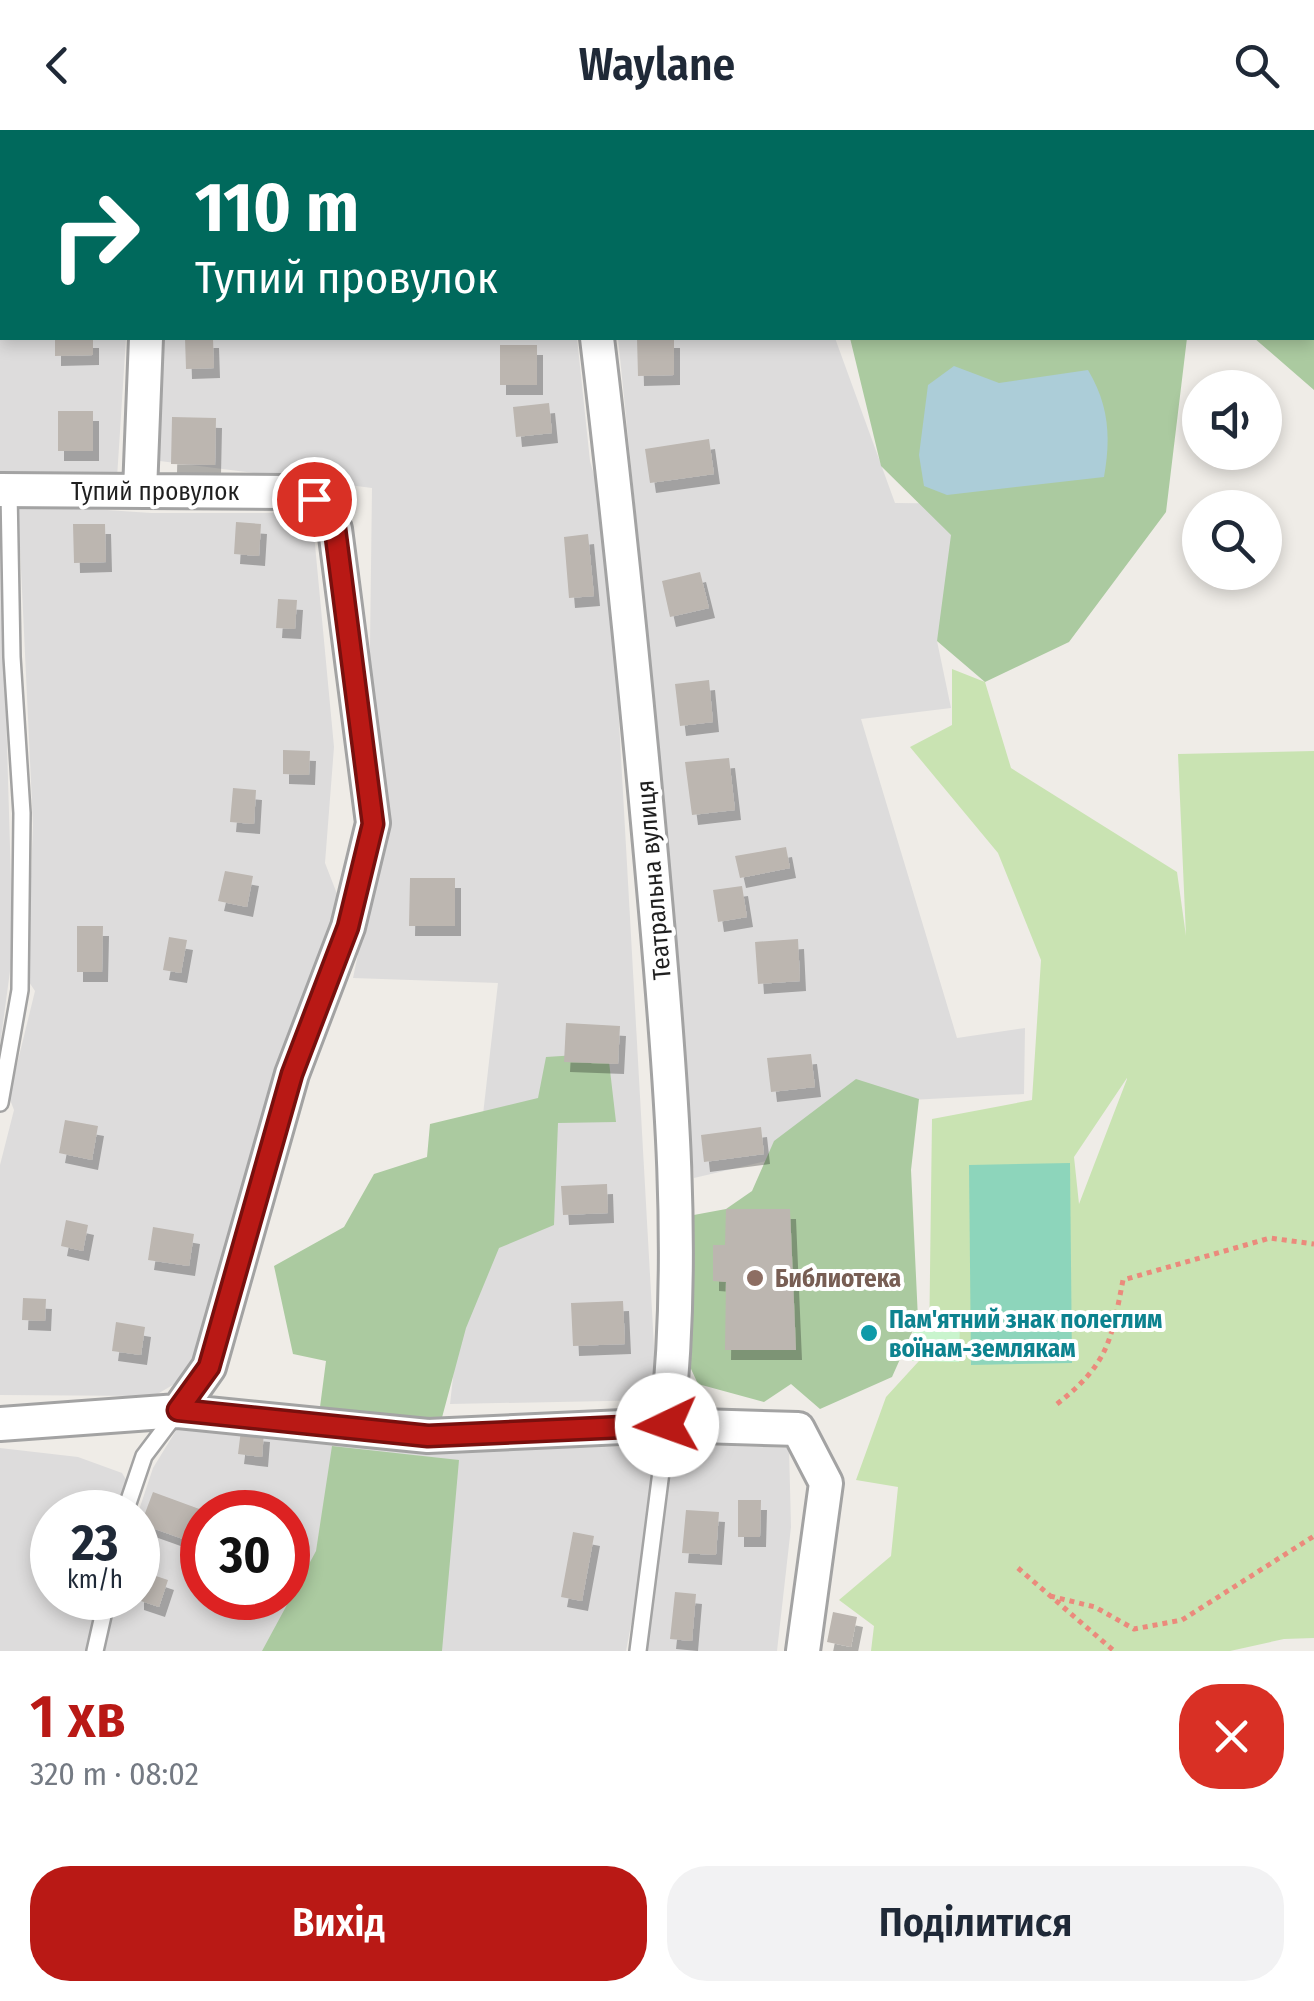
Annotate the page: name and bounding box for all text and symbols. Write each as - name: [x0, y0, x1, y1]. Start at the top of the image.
- icon: back: [30, 38, 85, 93]
- text: Waylane: [579, 38, 735, 92]
- icon: search: [1229, 38, 1284, 93]
- text: 110 m: [195, 166, 359, 250]
- icon: right: [30, 170, 160, 300]
- text: Тупий провулок: [195, 251, 498, 305]
- map controls: [1182, 370, 1282, 590]
- button: sound: [1182, 370, 1282, 470]
- pin: [272, 457, 357, 542]
- icon: arrive: [287, 472, 342, 527]
- street label: Тупий провулок: [71, 477, 239, 507]
- button: search: [1182, 490, 1282, 590]
- street label: Театральна вулиця: [630, 779, 678, 981]
- place label: Библиотека: [775, 1264, 901, 1294]
- marker: Библиотека: [744, 1267, 766, 1289]
- place label: Пам'ятний знак полеглим воїнам-землякам: [889, 1305, 1162, 1364]
- marker: Пам'ятний знак полеглим воїнам-землякам: [858, 1322, 880, 1344]
- position arrow: [615, 1373, 719, 1477]
- speed limit sign: 30: [180, 1490, 310, 1620]
- text: 23: [72, 1513, 118, 1573]
- text: km/h: [67, 1565, 123, 1595]
- text: 1 хв: [30, 1681, 126, 1753]
- button: close: [1179, 1684, 1284, 1789]
- text: 320 m · 08:02: [30, 1755, 199, 1793]
- button: Вихід: [30, 1866, 647, 1981]
- button: Поділитися: [667, 1866, 1284, 1981]

